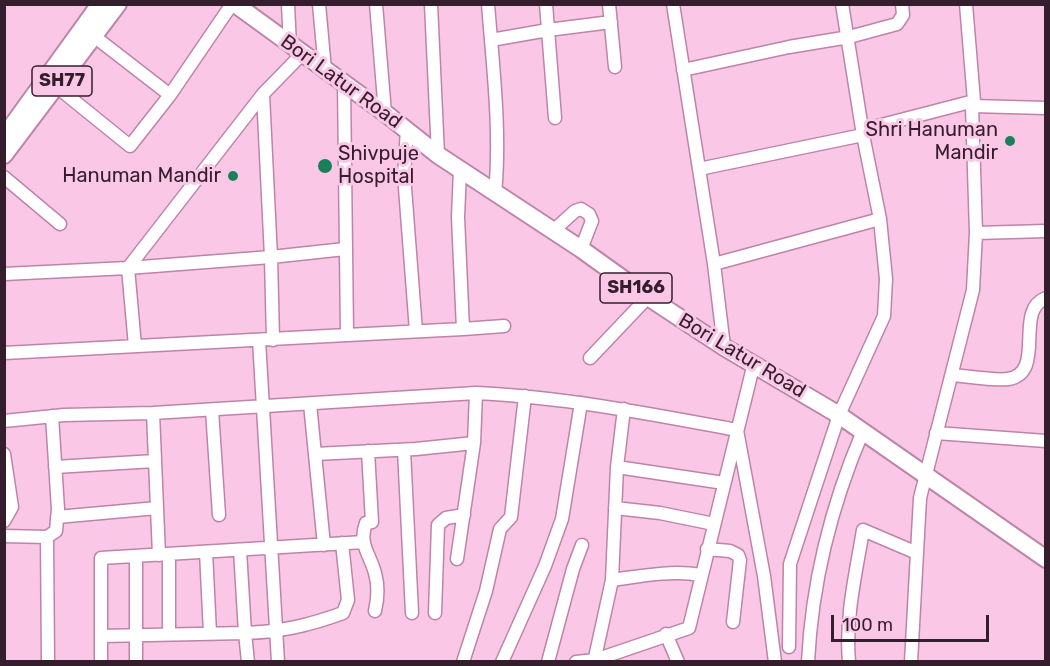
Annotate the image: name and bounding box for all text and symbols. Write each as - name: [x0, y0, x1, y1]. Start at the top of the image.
- street label: Bori Latur Road: [276, 30, 406, 134]
- road number: SH77: [32, 66, 92, 96]
- place label: Shri Hanuman Mandir: [866, 118, 998, 165]
- marker: Shri Hanuman Mandir: [1003, 134, 1017, 148]
- place label: Shivpuje Hospital: [338, 142, 419, 189]
- marker: Shivpuje Hospital: [316, 157, 334, 175]
- place label: Hanuman Mandir: [62, 164, 221, 188]
- marker: Hanuman Mandir: [226, 169, 240, 183]
- road number: SH166: [600, 273, 672, 303]
- street label: Bori Latur Road: [674, 309, 810, 403]
- scale bar: [834, 603, 992, 641]
- text: 100 m: [842, 614, 893, 636]

